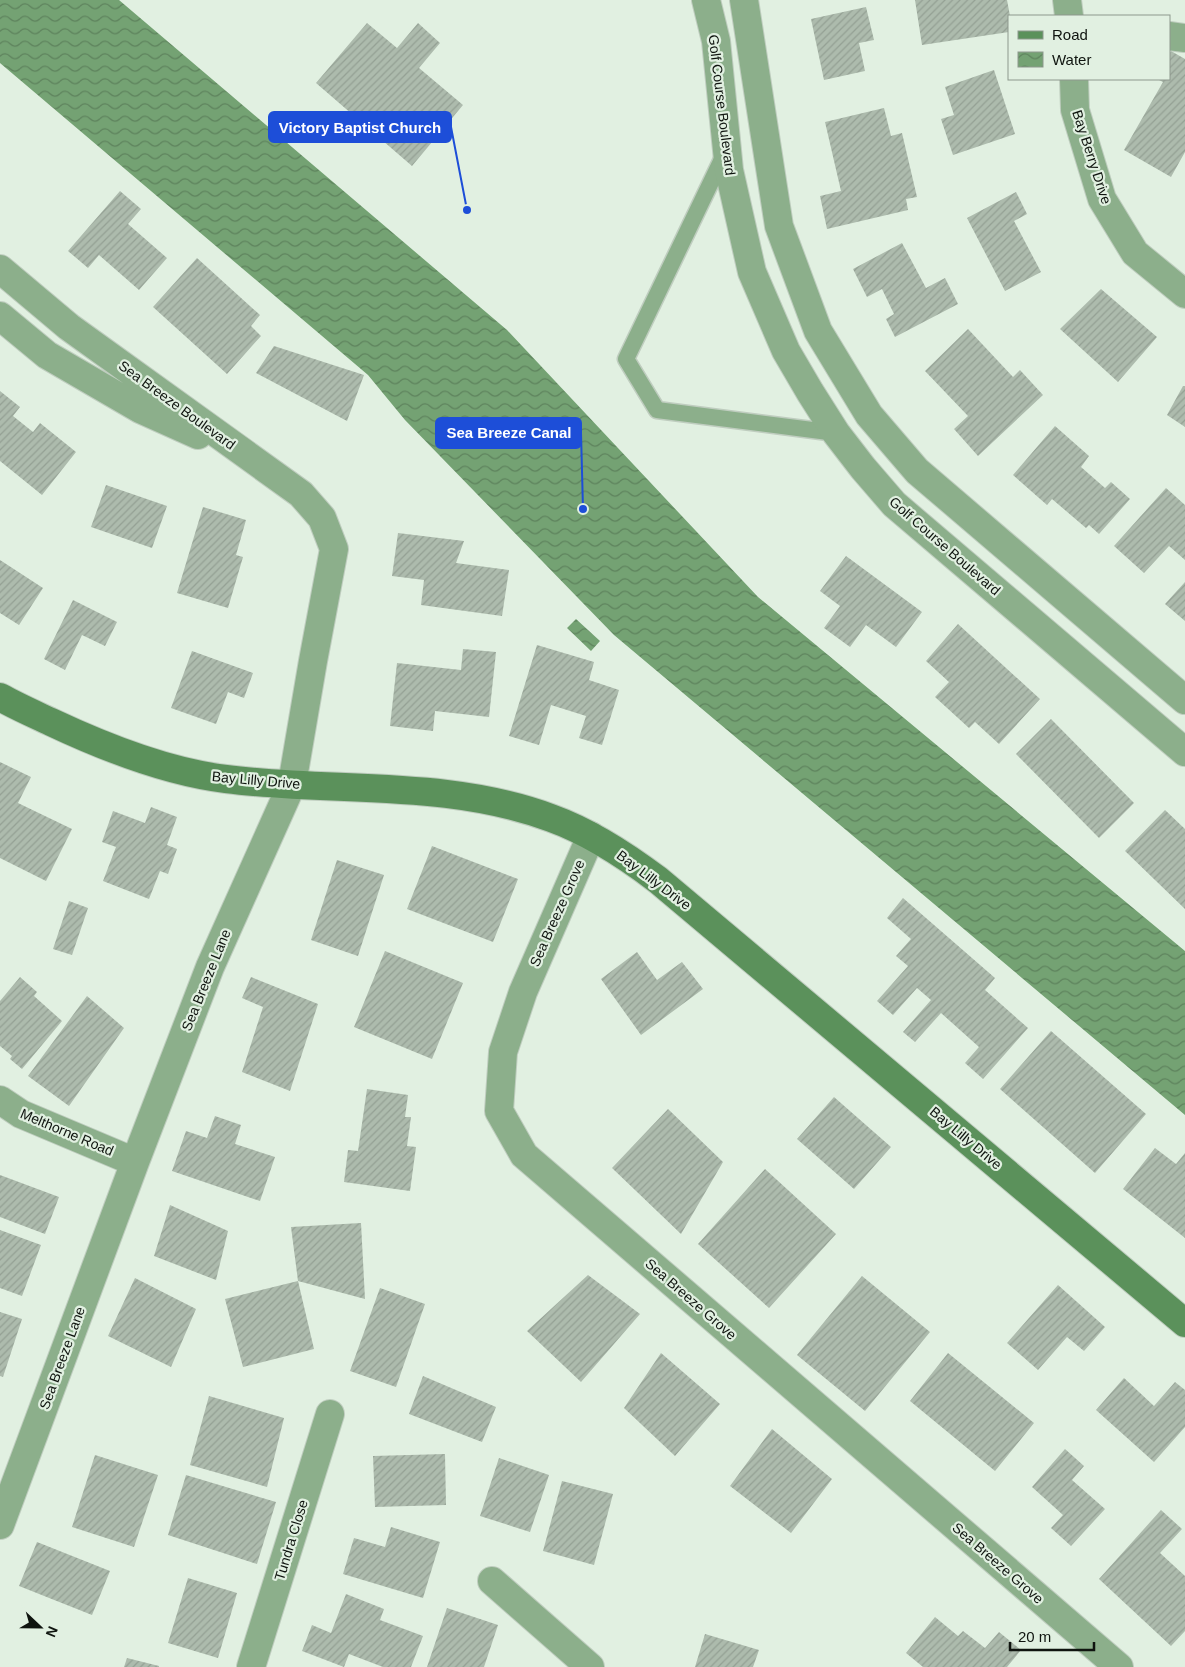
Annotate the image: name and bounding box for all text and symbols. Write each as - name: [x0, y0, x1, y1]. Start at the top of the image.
- legend: [1008, 15, 1170, 80]
- text: Road: [1052, 26, 1088, 43]
- street label: Golf Course Boulevard: [705, 34, 739, 176]
- text: Water: [1052, 51, 1091, 68]
- street label: Bay Berry Drive: [1069, 108, 1115, 206]
- callout: Victory Baptist Church: [269, 112, 451, 142]
- text: Victory Baptist Church: [279, 119, 441, 136]
- street label: Sea Breeze Boulevard: [116, 357, 238, 453]
- callout: Sea Breeze Canal: [436, 418, 581, 448]
- text: Sea Breeze Canal: [446, 424, 572, 441]
- street label: Golf Course Boulevard: [886, 494, 1004, 598]
- street label: Bay Lilly Drive: [211, 768, 301, 792]
- street label: Bay Lilly Drive: [614, 847, 694, 913]
- street label: Sea Breeze Grove: [526, 857, 588, 969]
- street label: Sea Breeze Lane: [178, 927, 234, 1033]
- street label: Bay Lilly Drive: [927, 1103, 1005, 1173]
- street label: Melthorne Road: [18, 1105, 116, 1159]
- street label: Sea Breeze Grove: [642, 1255, 740, 1343]
- street label: Sea Breeze Lane: [36, 1304, 88, 1412]
- street label: Tundra Close: [271, 1498, 311, 1582]
- street label: Sea Breeze Grove: [949, 1519, 1047, 1607]
- north arrow: [15, 1602, 65, 1652]
- scale bar: [1010, 1620, 1094, 1652]
- text: N: [43, 1624, 61, 1640]
- text: 20 m: [1018, 1628, 1051, 1645]

